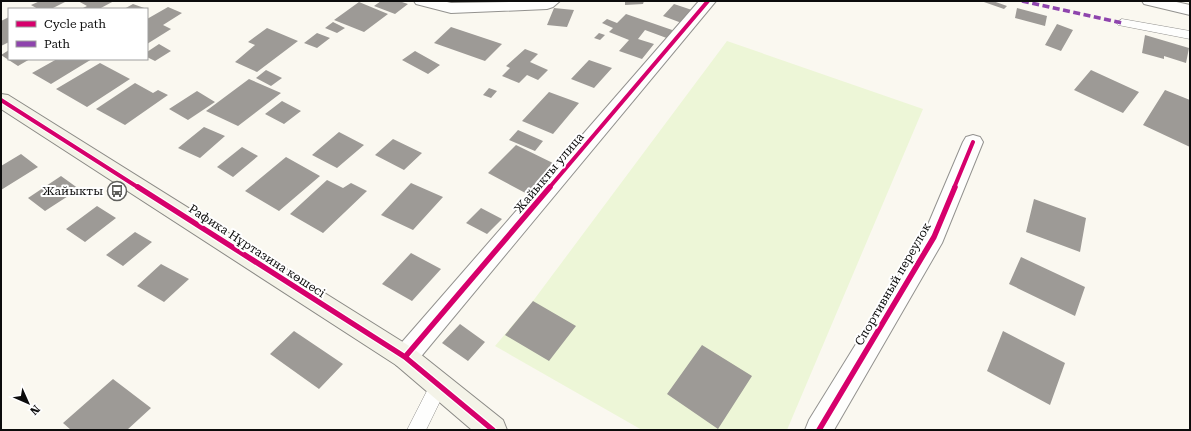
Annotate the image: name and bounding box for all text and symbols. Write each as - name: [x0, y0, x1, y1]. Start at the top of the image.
- legend: [8, 8, 148, 60]
- text: Cycle path: [44, 17, 106, 31]
- text: Path: [44, 37, 70, 51]
- street label: Жайыкты улица: [511, 130, 587, 216]
- bus stop icon: Жайыкты: [106, 180, 128, 202]
- place label: Жайыкты: [42, 184, 103, 198]
- street label: Рафика Нұртазина көшесі: [186, 202, 328, 300]
- street label: Спортивный переулок: [852, 220, 934, 348]
- north arrow: [8, 383, 48, 423]
- text: N: [27, 402, 42, 418]

